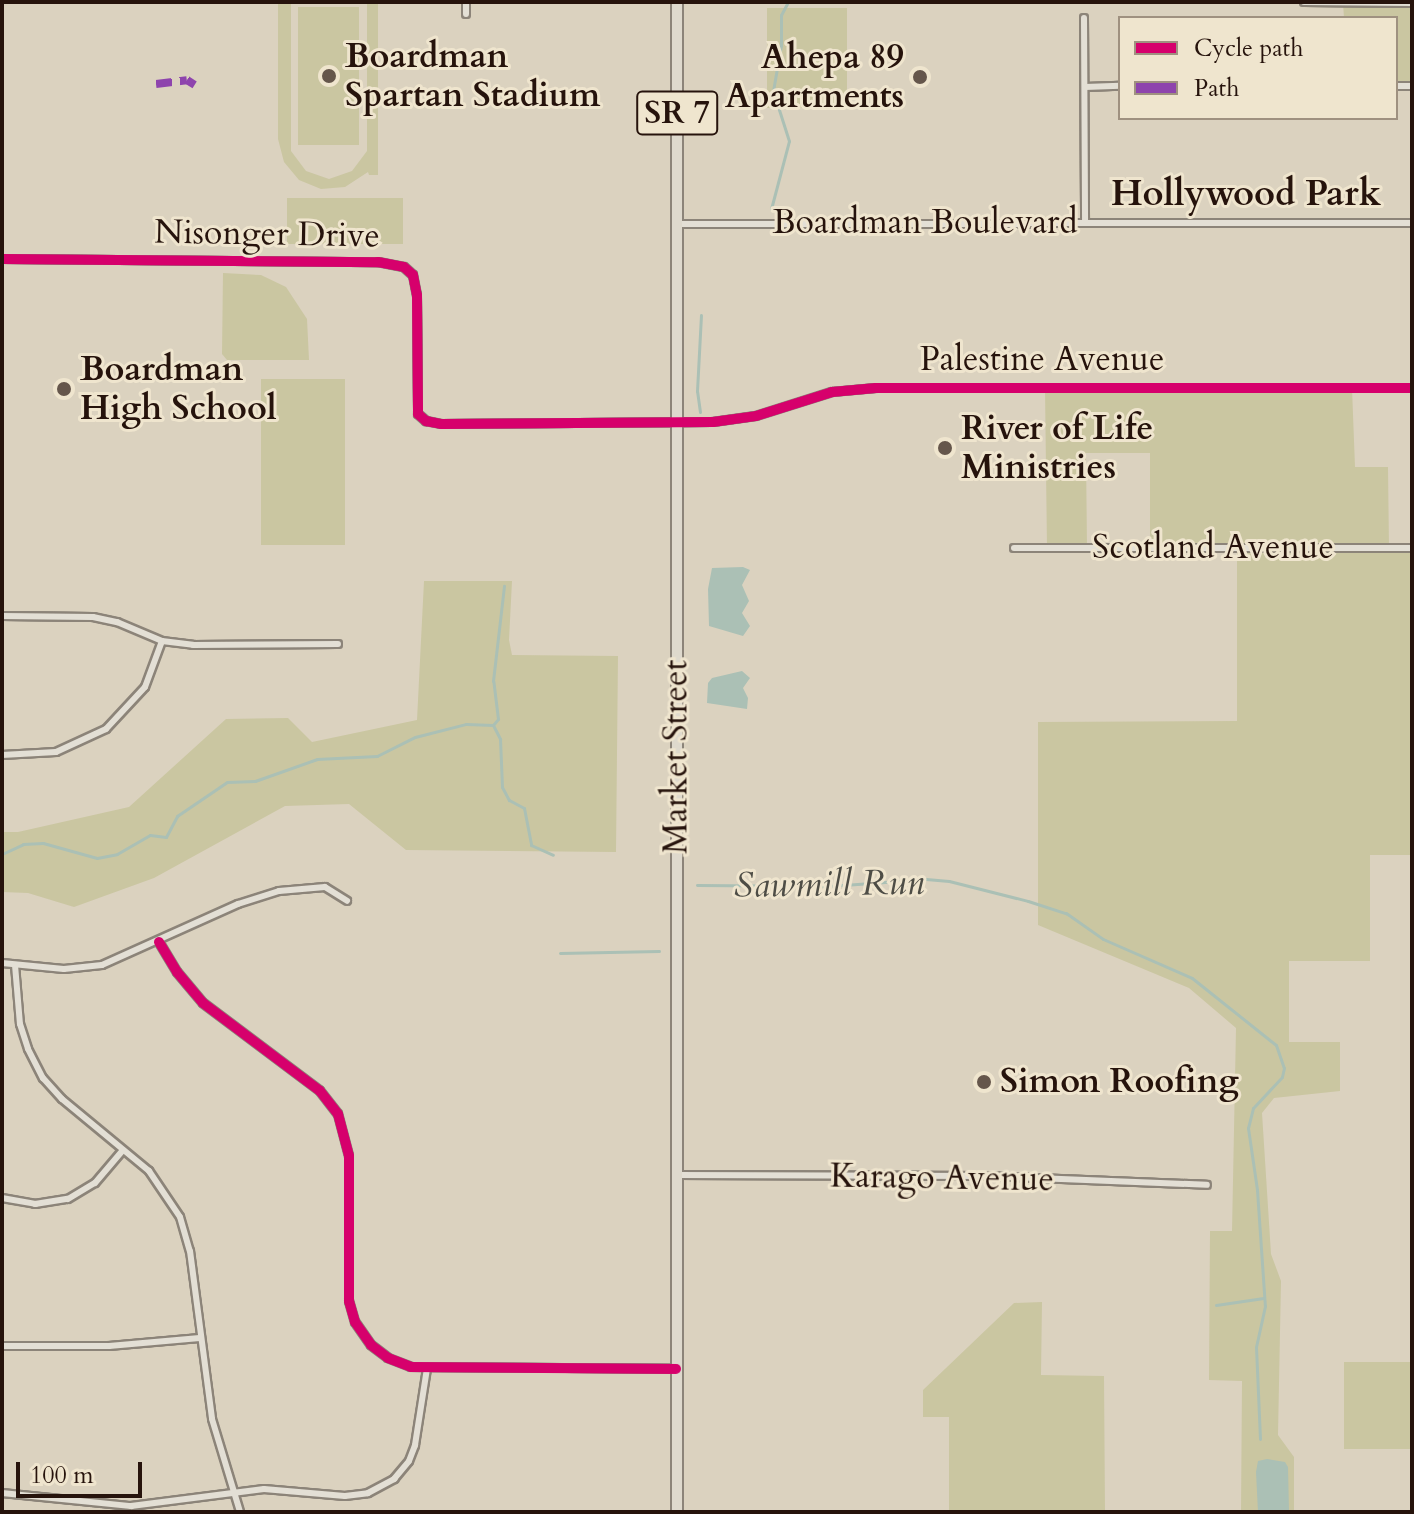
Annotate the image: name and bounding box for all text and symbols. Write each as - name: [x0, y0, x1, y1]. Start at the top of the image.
- legend: [1118, 16, 1398, 120]
- text: Cycle path: [1194, 32, 1303, 65]
- place label: Boardman Spartan Stadium: [345, 36, 600, 116]
- place label: Ahepa 89 Apartments: [725, 37, 904, 116]
- marker: Boardman Spartan Stadium: [320, 67, 338, 85]
- marker: Ahepa 89 Apartments: [911, 68, 929, 86]
- text: Path: [1194, 72, 1239, 105]
- road number: SR 7: [635, 85, 719, 141]
- district label: Hollywood Park: [1111, 172, 1381, 216]
- street label: Boardman Boulevard: [772, 203, 1078, 243]
- street label: Nisonger Drive: [154, 212, 380, 256]
- street label: Palestine Avenue: [920, 340, 1164, 380]
- place label: Boardman High School: [80, 349, 277, 428]
- marker: Boardman High School: [55, 380, 73, 398]
- place label: River of Life Ministries: [961, 408, 1153, 488]
- marker: River of Life Ministries: [936, 439, 954, 457]
- street label: Scotland Avenue: [1092, 528, 1334, 568]
- street label: Market Street: [656, 660, 696, 854]
- water label: Sawmill Run: [734, 861, 924, 907]
- place label: Simon Roofing: [1000, 1062, 1239, 1102]
- marker: Simon Roofing: [975, 1073, 993, 1091]
- street label: Karago Avenue: [830, 1156, 1054, 1200]
- scale bar: [20, 1446, 146, 1496]
- text: 100 m: [30, 1459, 94, 1492]

